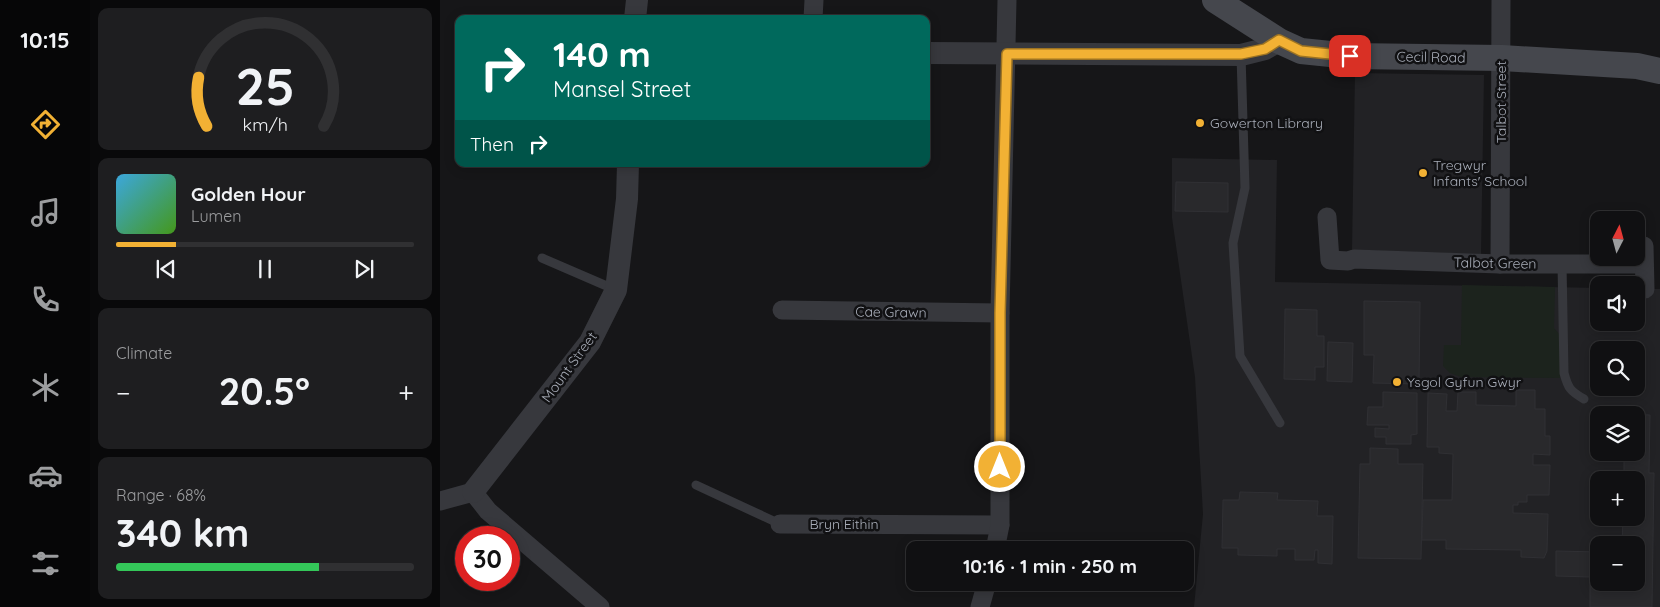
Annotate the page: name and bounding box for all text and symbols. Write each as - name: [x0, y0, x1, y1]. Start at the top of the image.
- text: 10:15: [20, 26, 70, 54]
- text: 140 m: [553, 32, 651, 76]
- icon: right: [470, 35, 535, 100]
- pin: [1329, 35, 1371, 77]
- icon: arrive: [1336, 42, 1364, 70]
- street label: Cecil Road: [1396, 47, 1466, 67]
- text: 25: [235, 53, 295, 118]
- street label: Talbot Street: [1492, 60, 1510, 143]
- text: Mansel Street: [553, 75, 691, 103]
- icon: directions: [28, 107, 63, 142]
- text: km/h: [242, 113, 288, 135]
- place label: Gowerton Library: [1210, 114, 1323, 132]
- marker: Gowerton Library: [1194, 117, 1206, 129]
- icon: right: [524, 130, 552, 158]
- text: Then: [470, 132, 514, 156]
- place label: Tregwyr Infants' School: [1433, 156, 1528, 190]
- marker: Tregwyr Infants' School: [1417, 167, 1429, 179]
- text: Golden Hour: [191, 182, 306, 206]
- icon: music: [28, 195, 63, 230]
- text: Lumen: [191, 206, 242, 226]
- north arrow: [1590, 211, 1645, 266]
- map controls: [1590, 211, 1645, 591]
- street label: Talbot Green: [1453, 253, 1537, 273]
- icon: previous: [152, 255, 180, 283]
- icon: pause: [251, 255, 279, 283]
- icon: next: [350, 255, 378, 283]
- button: sound: [1590, 276, 1645, 331]
- icon: phone: [28, 282, 63, 317]
- street label: Cae Grawn: [855, 302, 927, 322]
- street label: Mount Street: [537, 328, 601, 406]
- button: search: [1590, 341, 1645, 396]
- text: Climate: [116, 343, 172, 363]
- text: 20.5°: [219, 367, 310, 415]
- icon: climate: [28, 370, 63, 405]
- place label: Ysgol Gyfun Gŵyr: [1407, 373, 1522, 391]
- text: −: [116, 375, 131, 410]
- text: +: [398, 375, 414, 410]
- marker: Ysgol Gyfun Gŵyr: [1391, 376, 1403, 388]
- button: layers: [1590, 406, 1645, 461]
- position arrow: [973, 440, 1025, 492]
- icon: car: [28, 458, 63, 493]
- button: +: [1590, 471, 1645, 526]
- text: Range · 68%: [116, 485, 206, 505]
- text: 340 km: [116, 509, 249, 557]
- street label: Bryn Eithin: [809, 515, 879, 533]
- speed limit sign: 30: [455, 526, 520, 591]
- button: −: [1590, 536, 1645, 591]
- icon: filters: [28, 546, 63, 581]
- text: 10:16 · 1 min · 250 m: [963, 554, 1137, 578]

